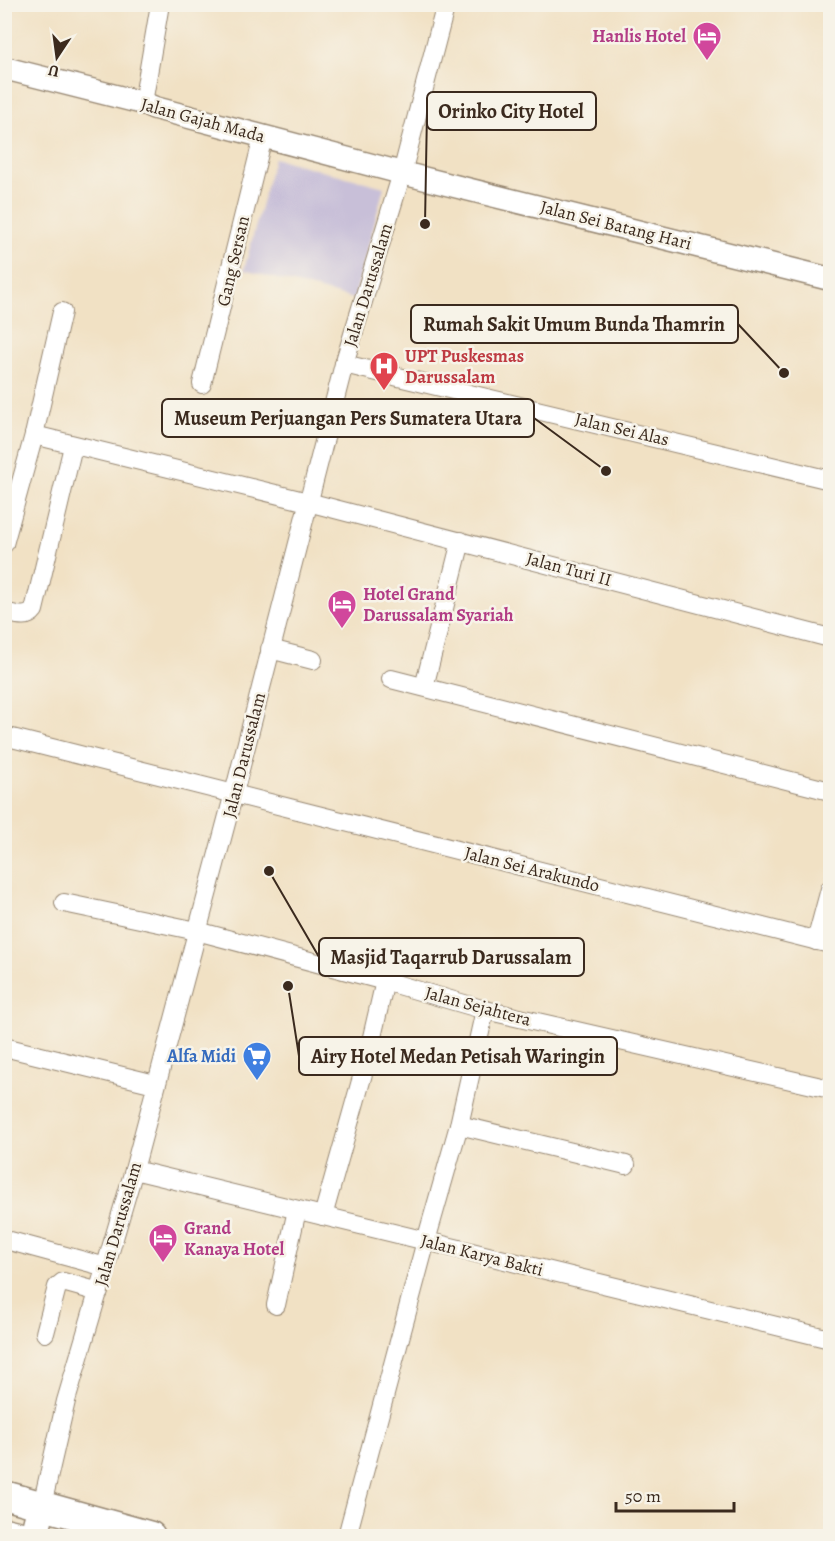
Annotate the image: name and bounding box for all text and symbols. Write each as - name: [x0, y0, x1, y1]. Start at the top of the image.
- hotel icon: Hanlis Hotel: [691, 20, 723, 62]
- place label: Hanlis Hotel: [592, 24, 686, 48]
- north arrow: [27, 27, 87, 87]
- text: U: [46, 59, 61, 83]
- street label: Jalan Gajah Mada: [138, 92, 268, 148]
- callout: Orinko City Hotel: [427, 92, 596, 130]
- text: Orinko City Hotel: [438, 98, 585, 125]
- street label: Jalan Sei Batang Hari: [538, 195, 694, 255]
- street label: Gang Sersan: [211, 213, 255, 309]
- street label: Jalan Darussalam: [338, 220, 398, 350]
- callout: Rumah Sakit Umum Bunda Thamrin: [411, 305, 738, 343]
- text: Rumah Sakit Umum Bunda Thamrin: [423, 311, 725, 338]
- place label: UPT Puskesmas Darussalam: [405, 344, 524, 389]
- hospital icon: UPT Puskesmas Darussalam: [368, 350, 400, 392]
- callout: Museum Perjuangan Pers Sumatera Utara: [162, 399, 534, 437]
- text: Museum Perjuangan Pers Sumatera Utara: [174, 405, 522, 432]
- street label: Jalan Sei Alas: [573, 407, 671, 451]
- street label: Jalan Turi II: [524, 546, 614, 592]
- place label: Hotel Grand Darussalam Syariah: [363, 582, 514, 627]
- hotel icon: Hotel Grand Darussalam Syariah: [326, 588, 358, 630]
- street label: Jalan Darussalam: [217, 690, 271, 820]
- street label: Jalan Sei Arakundo: [462, 841, 602, 897]
- callout: Masjid Taqarrub Darussalam: [319, 938, 584, 976]
- text: Masjid Taqarrub Darussalam: [330, 944, 572, 971]
- street label: Jalan Sejahtera: [422, 980, 534, 1032]
- callout: Airy Hotel Medan Petisah Waringin: [299, 1037, 617, 1075]
- supermarket icon: Alfa Midi: [241, 1040, 273, 1082]
- text: Airy Hotel Medan Petisah Waringin: [310, 1043, 605, 1070]
- place label: Alfa Midi: [166, 1044, 236, 1068]
- street label: Jalan Darussalam: [89, 1159, 147, 1289]
- place label: Grand Kanaya Hotel: [184, 1216, 284, 1261]
- hotel icon: Grand Kanaya Hotel: [147, 1222, 179, 1264]
- street label: Jalan Karya Bakti: [418, 1228, 546, 1282]
- scale bar: [616, 1475, 734, 1513]
- text: 50 m: [625, 1484, 661, 1508]

